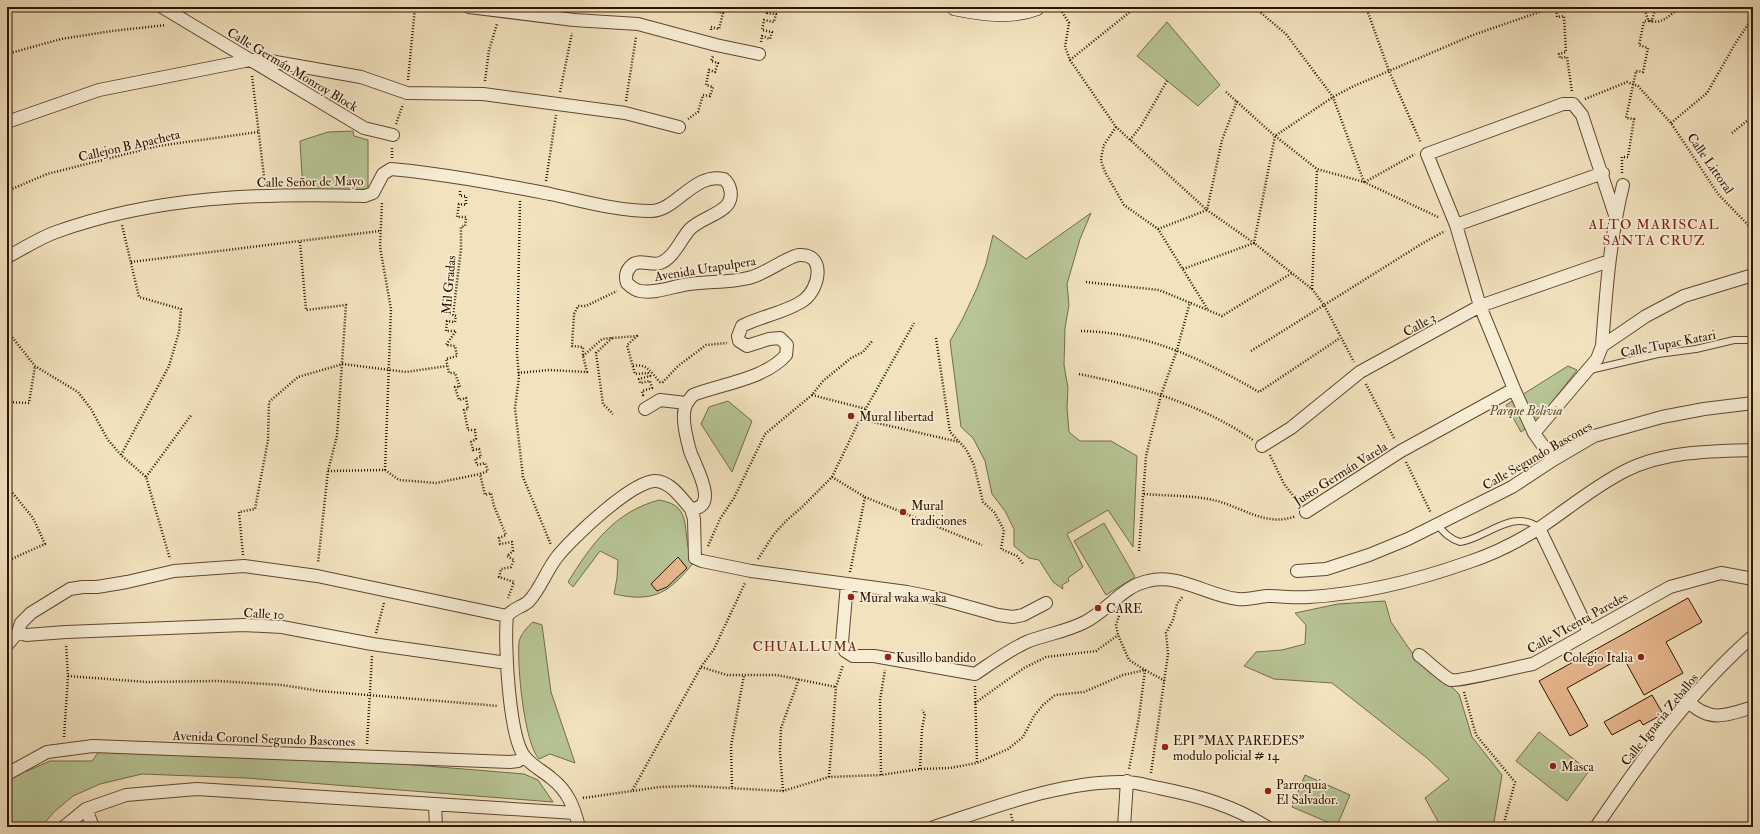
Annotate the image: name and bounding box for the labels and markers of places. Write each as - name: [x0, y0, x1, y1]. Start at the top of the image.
- place label: Mural libertad: [859, 409, 934, 425]
- marker: Mural libertad: [846, 411, 856, 421]
- place label: Mural tradiciones: [911, 498, 967, 529]
- marker: Mural tradiciones: [898, 507, 908, 517]
- place label: Mural waka waka: [859, 590, 947, 606]
- marker: Mural waka waka: [846, 592, 856, 602]
- place label: CARE: [1106, 601, 1142, 617]
- marker: CARE: [1093, 603, 1103, 613]
- place label: Kusillo bandido: [896, 650, 976, 666]
- place label: Colegio Italia: [1563, 650, 1634, 666]
- marker: Kusillo bandido: [883, 652, 893, 662]
- marker: Colegio Italia: [1636, 652, 1646, 662]
- place label: EPI "MAX PAREDES" modulo policial # 14: [1173, 733, 1304, 765]
- marker: EPI "MAX PAREDES" modulo policial # 14: [1160, 742, 1170, 752]
- place label: Masca: [1561, 759, 1595, 775]
- marker: Masca: [1548, 761, 1558, 771]
- place label: Parroquia El Salvador.: [1276, 777, 1338, 808]
- marker: Parroquia El Salvador.: [1263, 786, 1273, 796]

